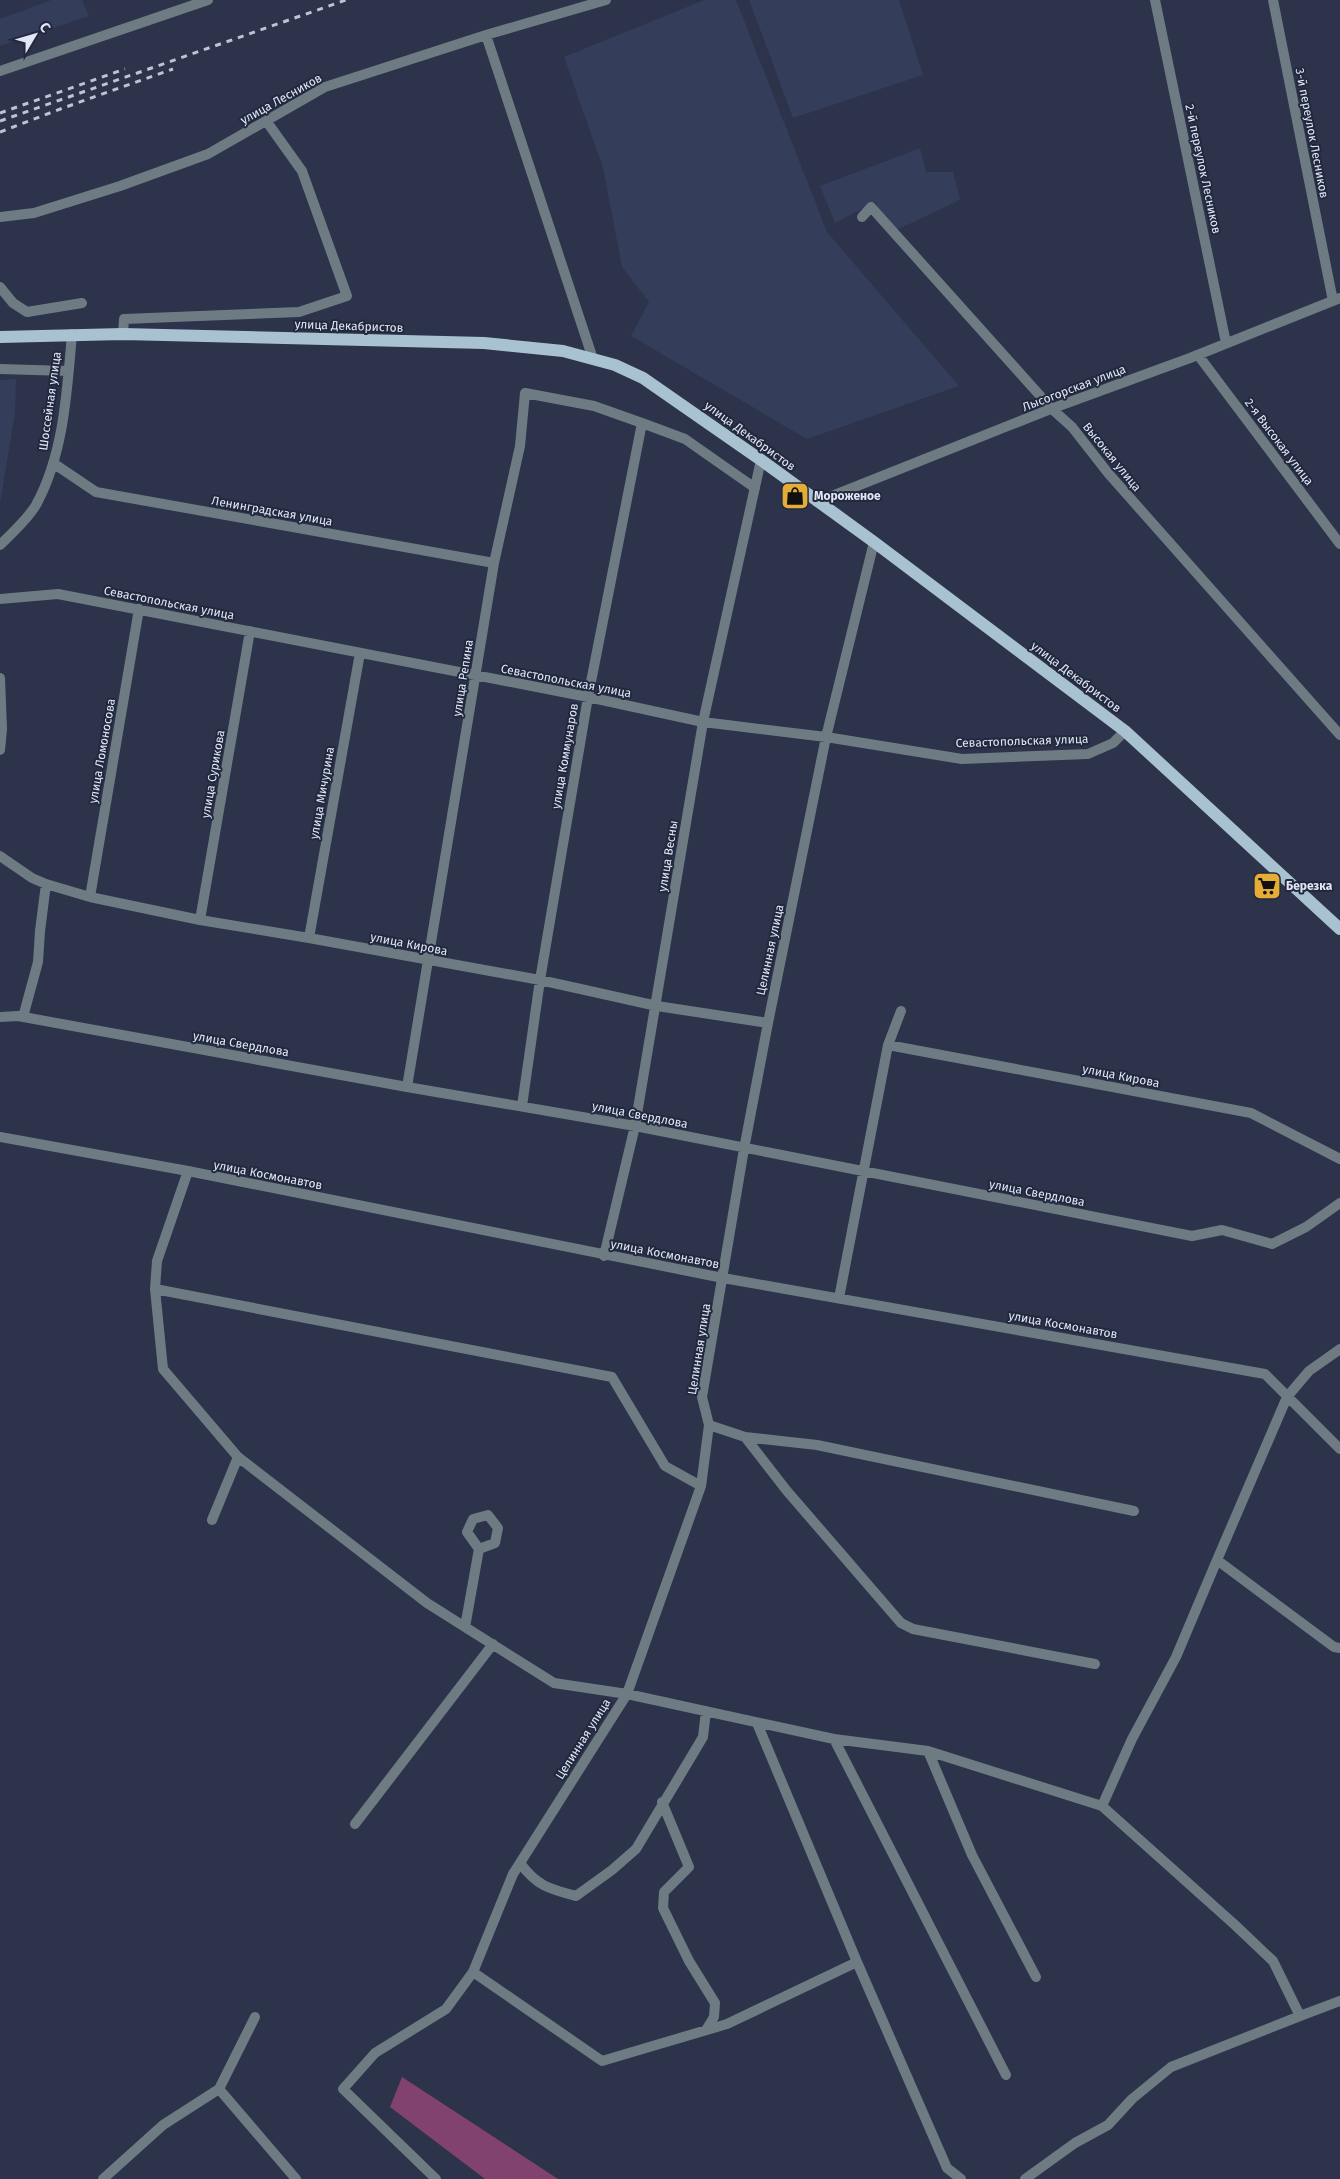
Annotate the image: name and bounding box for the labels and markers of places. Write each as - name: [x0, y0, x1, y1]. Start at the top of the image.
- shop icon: Мороженое: [780, 481, 810, 511]
- place label: Мороженое: [814, 489, 881, 503]
- supermarket icon: Березка: [1252, 871, 1282, 901]
- place label: Березка: [1286, 879, 1333, 893]

